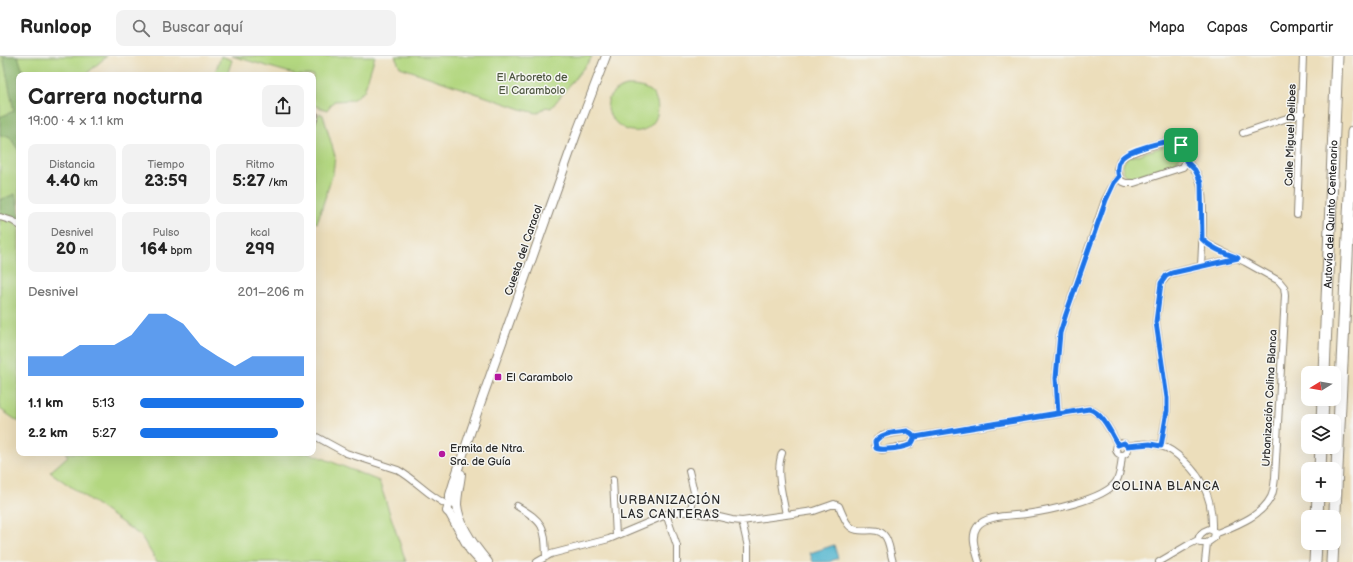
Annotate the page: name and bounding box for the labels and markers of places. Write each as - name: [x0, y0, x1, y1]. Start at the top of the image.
- pin: [1164, 128, 1198, 162]
- place label: El Carambolo: [506, 371, 573, 384]
- marker: El Carambolo: [493, 372, 503, 382]
- place label: Ermita de Ntra. Sra. de Guía: [450, 442, 525, 468]
- marker: Ermita de Ntra. Sra. de Guía: [437, 449, 447, 459]

